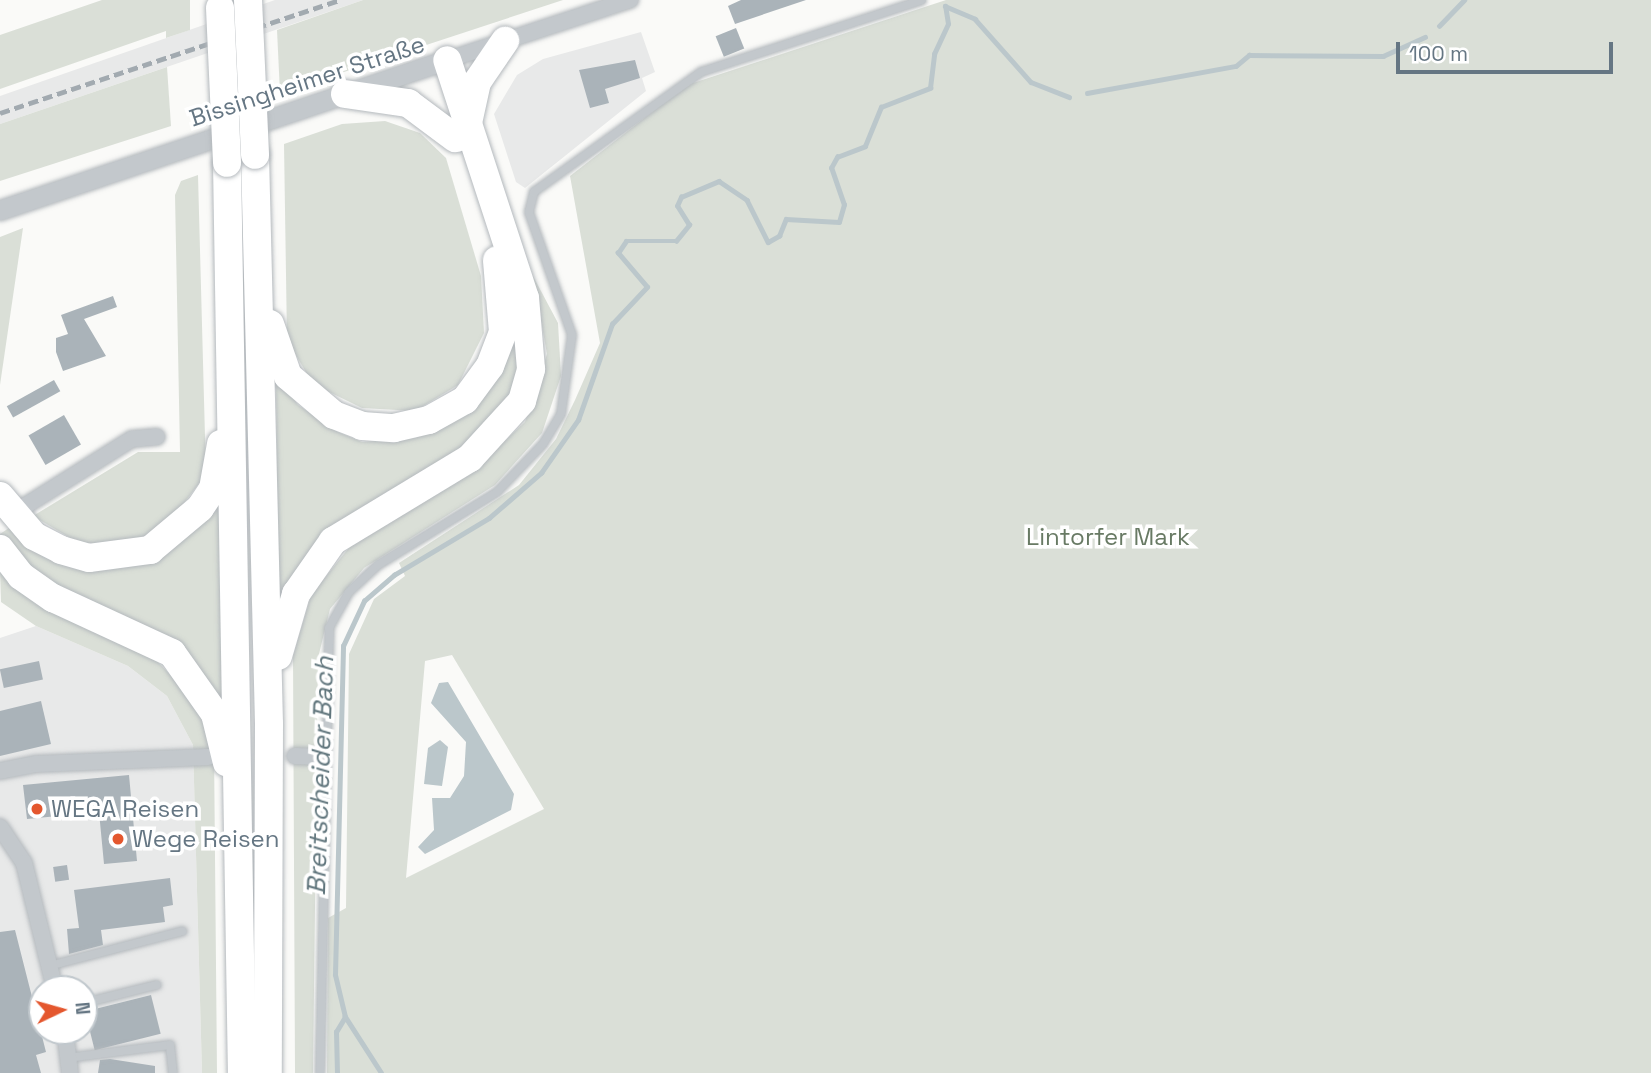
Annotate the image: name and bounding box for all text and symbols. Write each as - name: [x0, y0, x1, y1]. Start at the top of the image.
- scale bar: [1399, 28, 1616, 72]
- street label: Bissingheimer Straße: [186, 29, 428, 133]
- text: 100 m: [1409, 40, 1468, 67]
- park label: Lintorfer Mark: [1026, 523, 1190, 551]
- water label: Breitscheider Bach: [301, 656, 341, 896]
- place label: WEGA Reisen: [51, 795, 199, 823]
- marker: WEGA Reisen: [29, 801, 45, 817]
- place label: Wege Reisen: [132, 825, 279, 853]
- marker: Wege Reisen: [110, 831, 126, 847]
- north arrow: [28, 975, 98, 1045]
- text: N: [69, 1001, 95, 1016]

